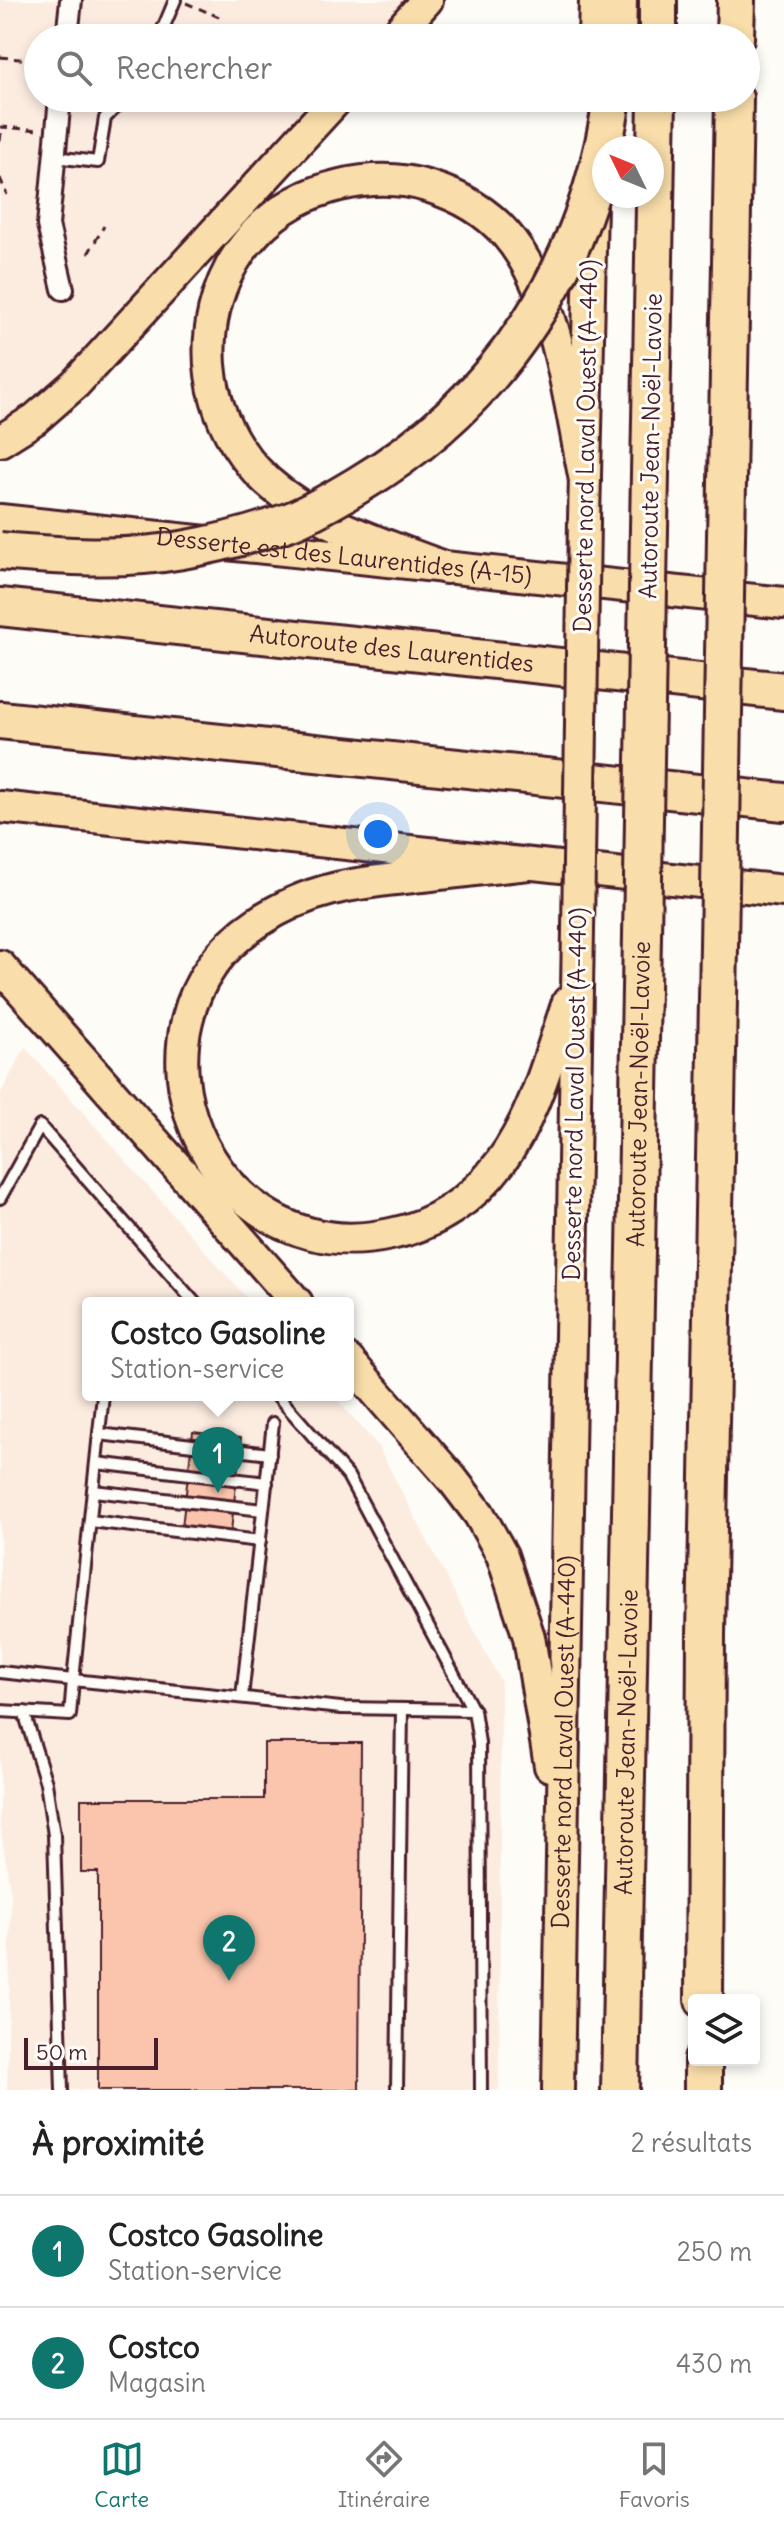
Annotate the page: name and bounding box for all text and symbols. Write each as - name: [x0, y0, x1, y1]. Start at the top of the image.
- search box: [24, 24, 760, 112]
- icon: search: [52, 46, 96, 90]
- text: Rechercher: [116, 49, 272, 87]
- north arrow: [592, 136, 664, 208]
- street label: Desserte nord Laval Ouest (A-440): [567, 259, 603, 633]
- street label: Autoroute Jean-Noël-Lavoie: [632, 293, 668, 599]
- street label: Desserte est des Laurentides (A-15): [155, 521, 533, 590]
- street label: Autoroute des Laurentides: [248, 618, 536, 678]
- your location: [358, 814, 398, 854]
- street label: Desserte nord Laval Ouest (A-440): [556, 907, 592, 1281]
- street label: Autoroute Jean-Noël-Lavoie: [620, 941, 656, 1247]
- popup: [82, 1297, 354, 1401]
- text: Costco Gasoline: [110, 1314, 326, 1352]
- text: Station-service: [110, 1352, 284, 1385]
- pin: 1: [192, 1427, 244, 1493]
- street label: Desserte nord Laval Ouest (A-440): [545, 1555, 581, 1929]
- street label: Autoroute Jean-Noël-Lavoie: [608, 1589, 644, 1895]
- pin: 2: [203, 1915, 255, 1981]
- map controls: [688, 1994, 760, 2066]
- button: layers: [688, 1994, 760, 2066]
- scale bar: [24, 2034, 158, 2070]
- text: 50 m: [36, 2038, 88, 2066]
- text: À proximité: [32, 2121, 205, 2164]
- text: 2 résultats: [631, 2126, 752, 2159]
- text: Costco Gasoline: [108, 2216, 323, 2254]
- text: 1: [53, 2235, 63, 2268]
- text: 250 m: [677, 2235, 752, 2268]
- text: Station-service: [108, 2254, 282, 2287]
- text: Costco: [108, 2328, 200, 2366]
- text: 2: [51, 2347, 65, 2380]
- text: 430 m: [676, 2347, 752, 2380]
- text: Magasin: [108, 2366, 206, 2399]
- tab: Carte: [94, 2437, 149, 2513]
- tab: Itinéraire: [338, 2437, 430, 2513]
- tab: Favoris: [619, 2437, 690, 2513]

